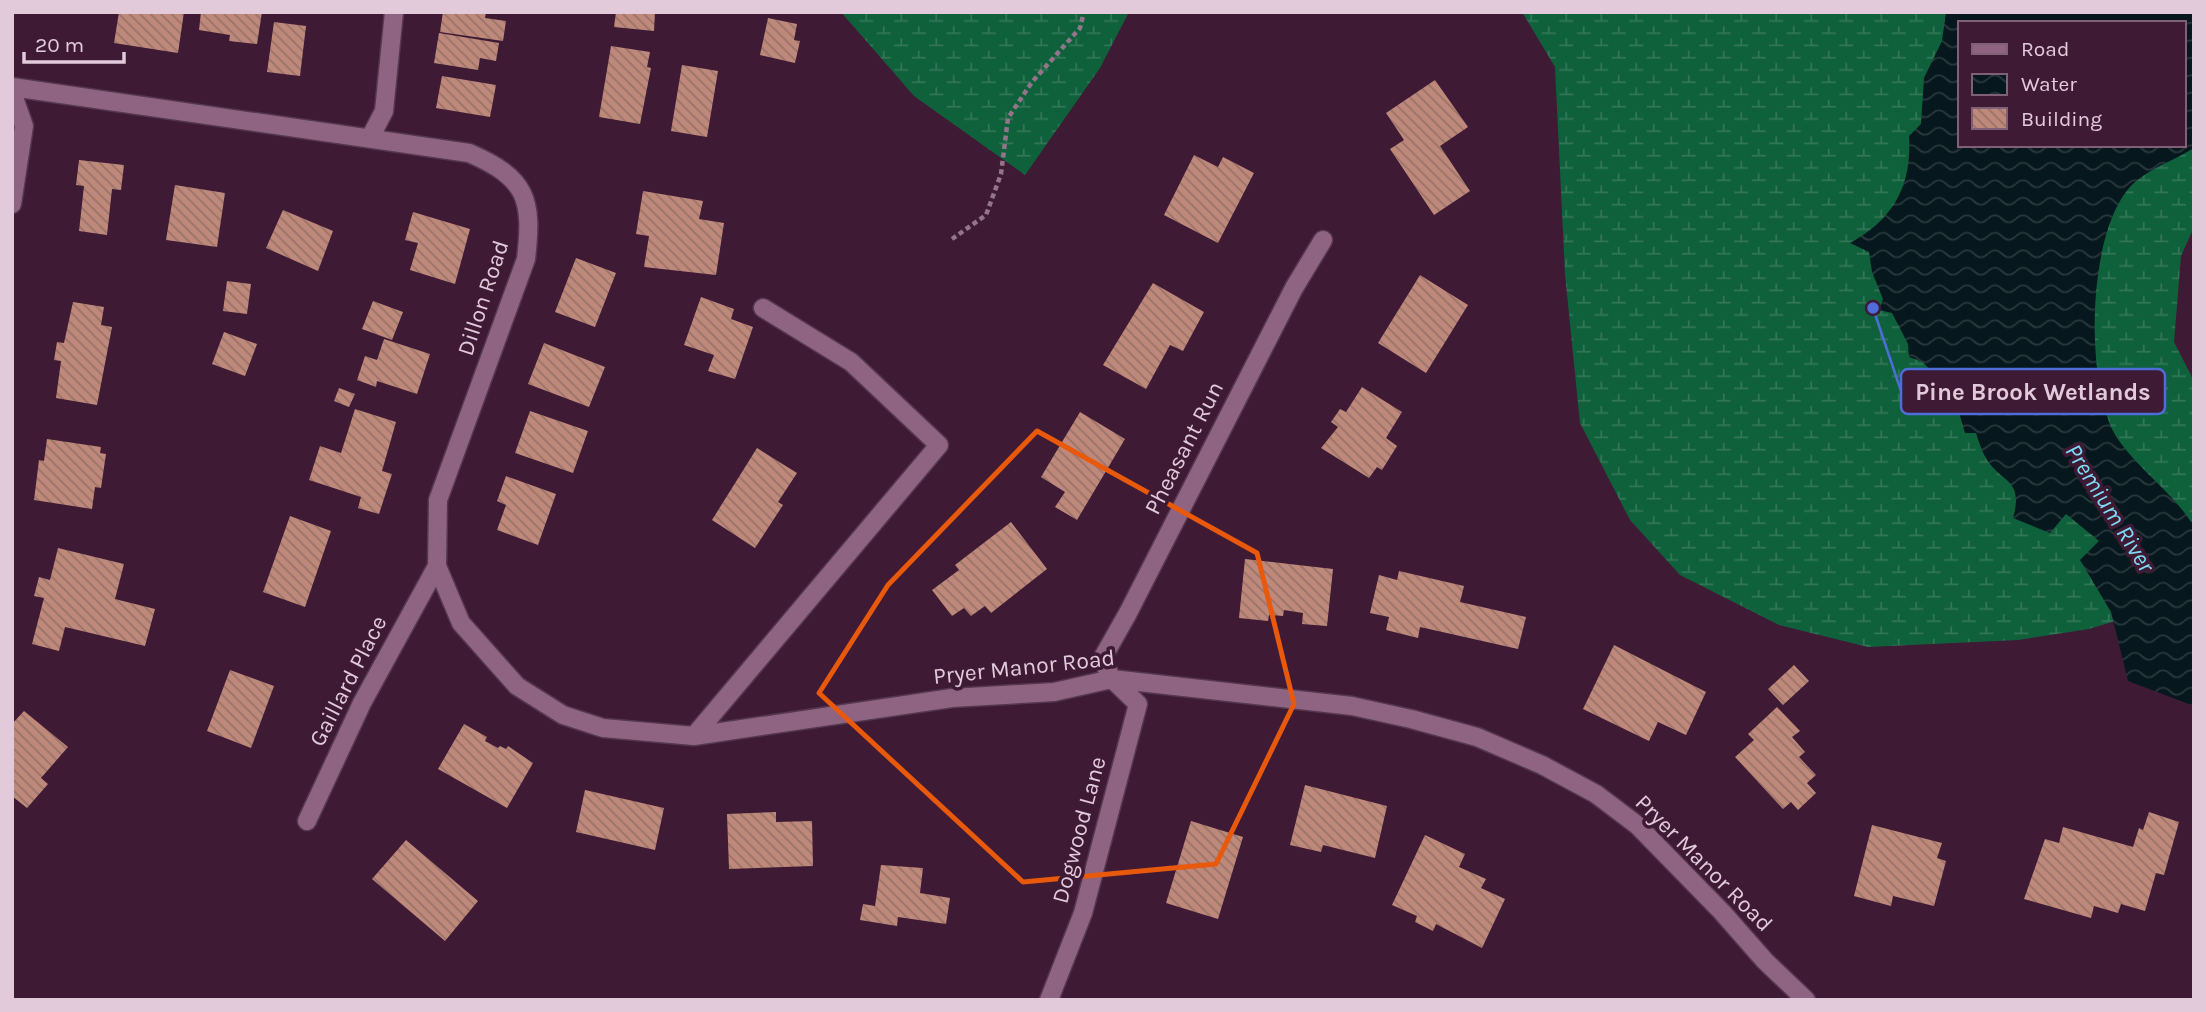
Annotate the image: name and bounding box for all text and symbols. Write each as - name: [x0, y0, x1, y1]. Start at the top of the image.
- scale bar: [24, 21, 124, 65]
- legend: [1958, 21, 2185, 147]
- text: 20 m: [35, 33, 84, 57]
- text: Road: [2021, 37, 2069, 61]
- text: Water: [2021, 72, 2077, 96]
- text: Building: [2021, 107, 2102, 131]
- street label: Dillon Road: [452, 237, 514, 359]
- callout: Pine Brook Wetlands: [1901, 369, 2165, 414]
- street label: Pheasant Run: [1139, 377, 1229, 519]
- text: Pine Brook Wetlands: [1915, 378, 2151, 406]
- water label: Premium River: [2059, 439, 2161, 578]
- street label: Gaillard Place: [304, 611, 392, 751]
- street label: Pryer Manor Road: [932, 644, 1116, 690]
- street label: Dogwood Lane: [1046, 754, 1112, 906]
- street label: Pryer Manor Road: [1630, 789, 1778, 937]

